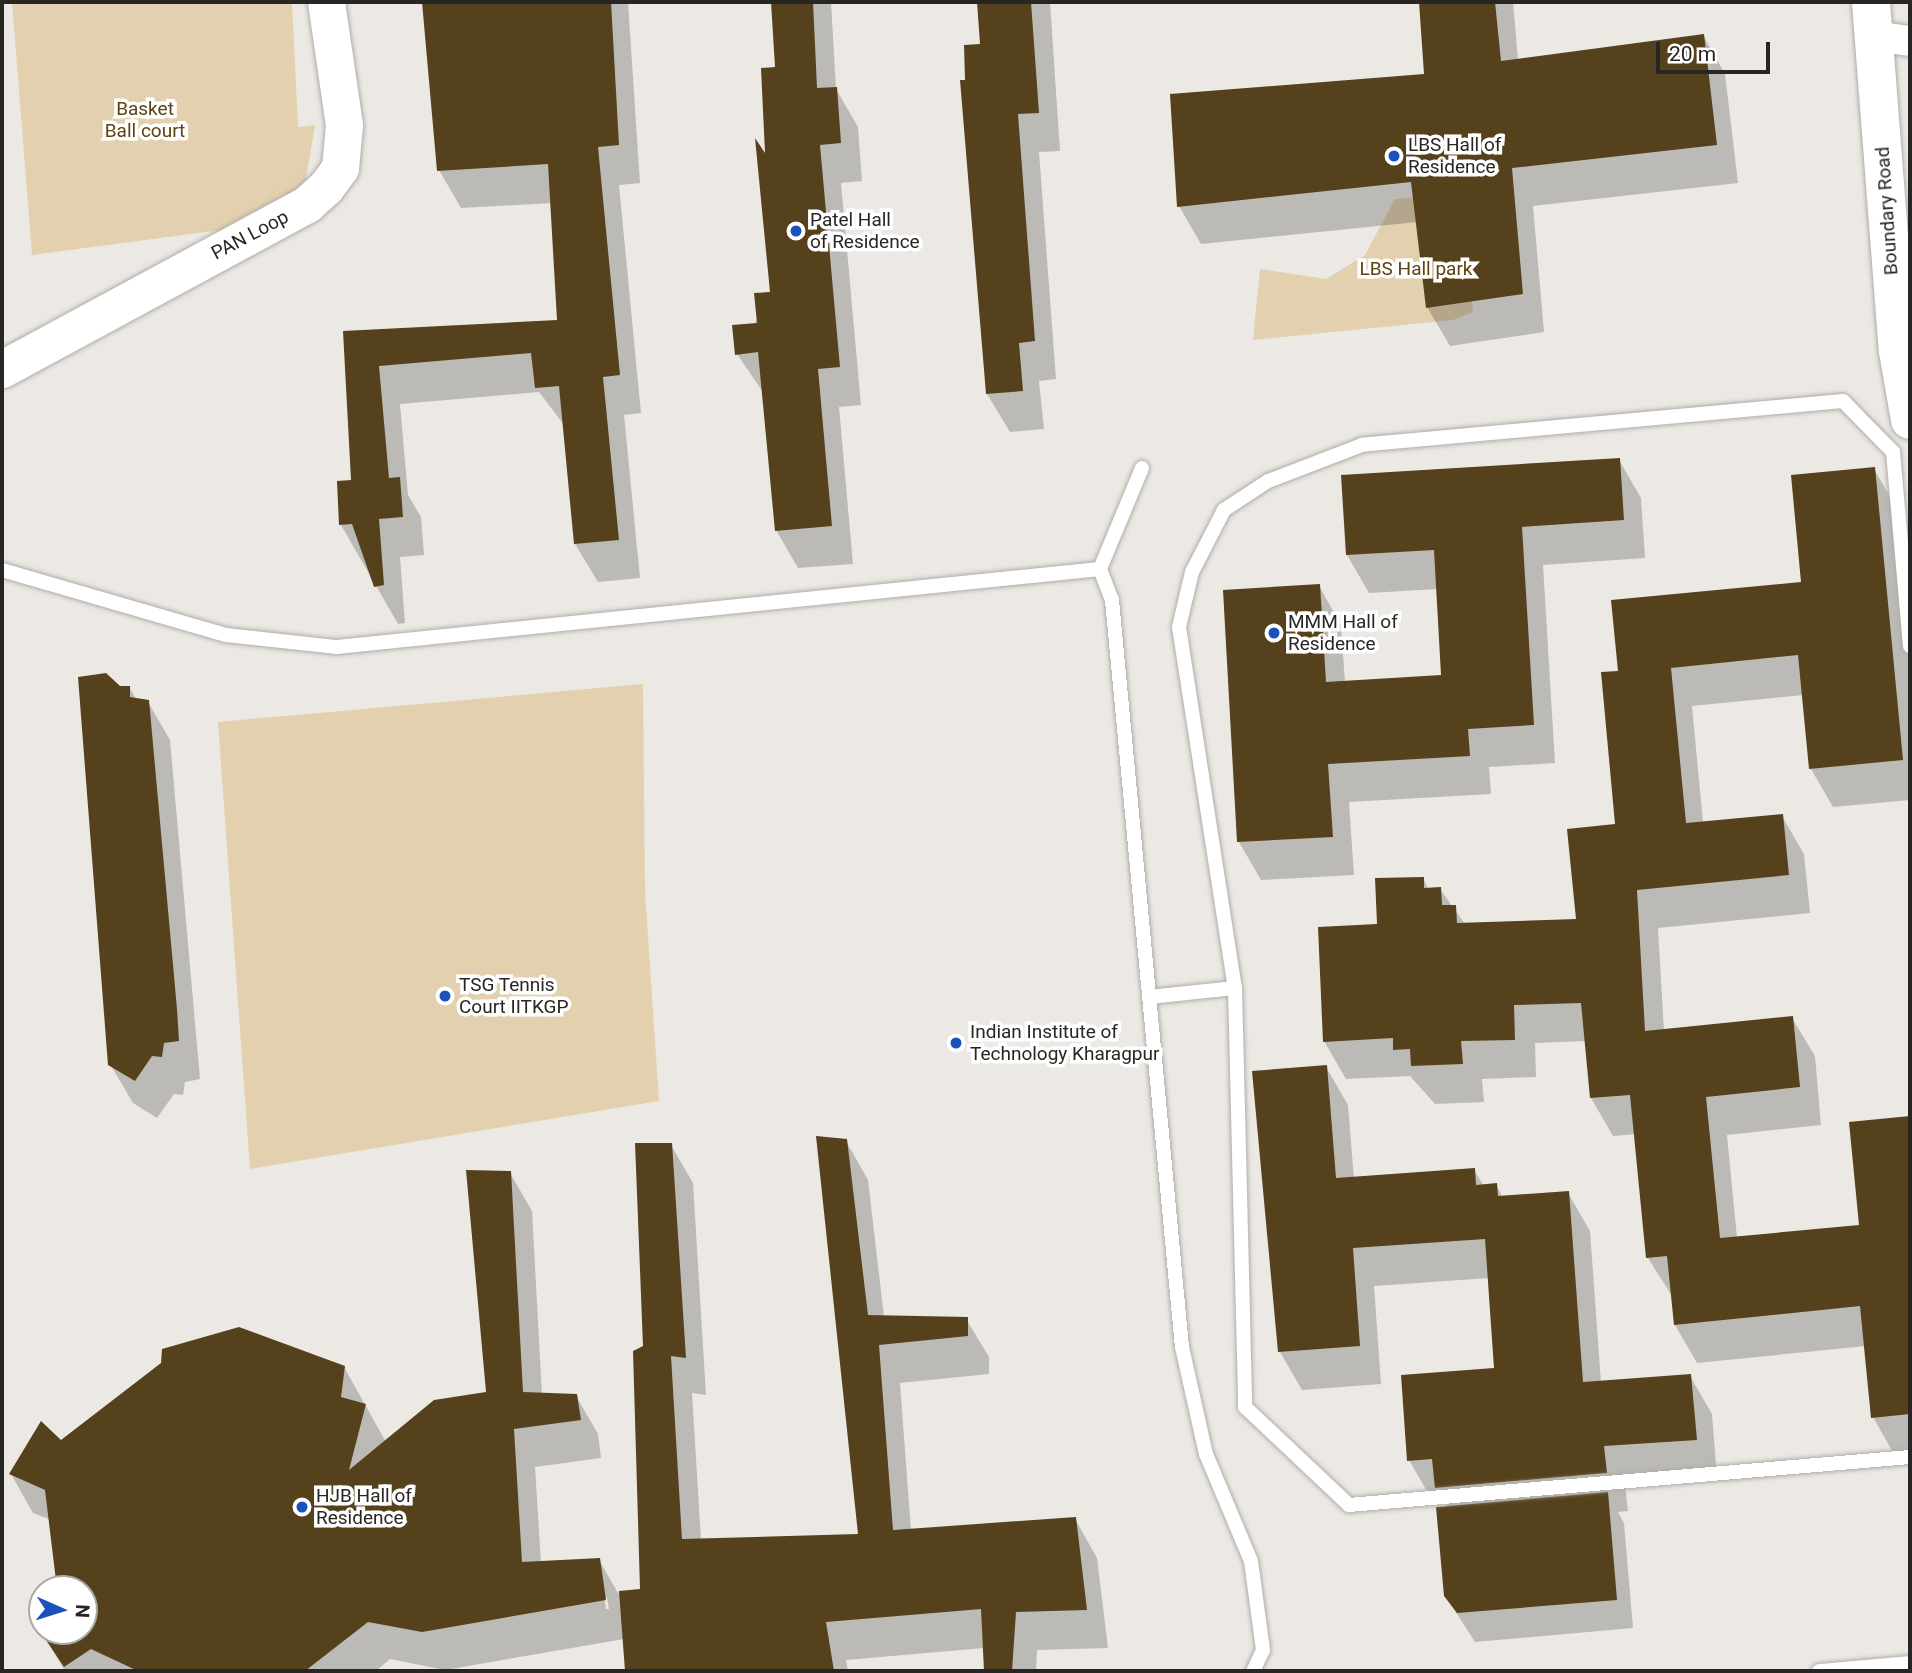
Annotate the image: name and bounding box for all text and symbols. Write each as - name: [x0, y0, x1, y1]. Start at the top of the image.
- scale bar: [1660, 28, 1774, 72]
- text: 20 m: [1669, 42, 1716, 66]
- park label: Basket Ball court: [105, 98, 185, 142]
- place label: LBS Hall of Residence: [1408, 134, 1501, 178]
- street label: Boundary Road: [1871, 146, 1903, 276]
- marker: LBS Hall of Residence: [1386, 148, 1402, 164]
- street label: PAN Loop: [208, 205, 292, 265]
- place label: Patel Hall of Residence: [810, 209, 920, 253]
- marker: Patel Hall of Residence: [788, 223, 804, 239]
- park label: LBS Hall park: [1360, 258, 1472, 280]
- place label: MMM Hall of Residence: [1288, 611, 1398, 655]
- marker: MMM Hall of Residence: [1266, 625, 1282, 641]
- place label: TSG Tennis Court IITKGP: [459, 974, 568, 1018]
- marker: TSG Tennis Court IITKGP: [437, 988, 453, 1004]
- place label: Indian Institute of Technology Kharagpur: [970, 1021, 1159, 1065]
- marker: Indian Institute of Technology Kharagpur: [948, 1035, 964, 1051]
- place label: HJB Hall of Residence: [316, 1485, 412, 1529]
- marker: HJB Hall of Residence: [294, 1499, 310, 1515]
- north arrow: [28, 1575, 98, 1645]
- text: N: [71, 1604, 94, 1618]

